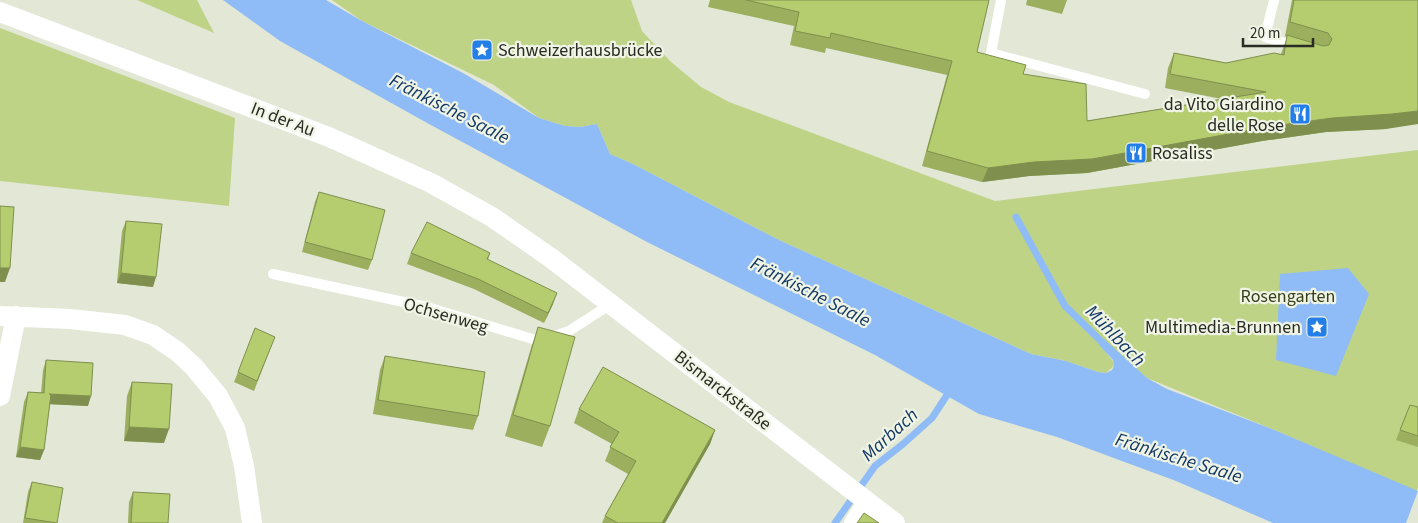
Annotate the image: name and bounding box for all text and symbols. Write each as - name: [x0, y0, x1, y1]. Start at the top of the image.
- scale bar: [1243, 15, 1313, 47]
- text: 20 m: [1250, 23, 1280, 44]
- place icon: Schweizerhausbrücke: [470, 38, 494, 62]
- place label: Schweizerhausbrücke: [498, 38, 662, 63]
- water label: Fränkische Saale: [385, 68, 514, 151]
- place label: da Vito Giardino delle Rose: [1164, 92, 1284, 138]
- street label: In der Au: [247, 96, 318, 143]
- restaurant icon: da Vito Giardino delle Rose: [1288, 102, 1312, 126]
- restaurant icon: Rosaliss: [1124, 141, 1148, 165]
- place label: Rosaliss: [1152, 141, 1213, 166]
- water label: Fränkische Saale: [746, 251, 875, 334]
- park label: Rosengarten: [1241, 284, 1335, 309]
- street label: Ochsenweg: [401, 291, 491, 339]
- water label: Mühlbach: [1079, 299, 1151, 373]
- place label: Multimedia-Brunnen: [1145, 315, 1301, 340]
- place icon: Multimedia-Brunnen: [1305, 315, 1329, 339]
- street label: Bismarckstraße: [669, 344, 777, 436]
- water label: Marbach: [855, 402, 925, 468]
- water label: Fränkische Saale: [1112, 426, 1245, 491]

